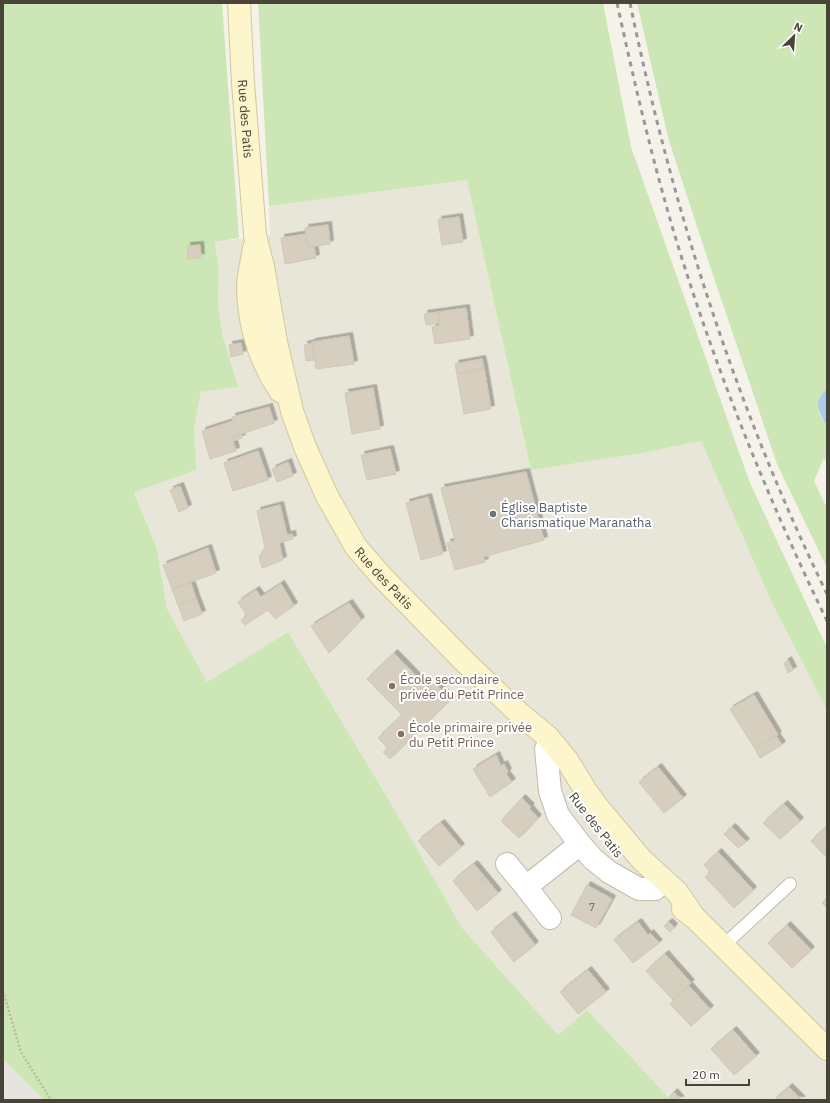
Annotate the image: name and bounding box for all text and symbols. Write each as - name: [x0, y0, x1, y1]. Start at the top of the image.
- north arrow: [774, 16, 814, 56]
- text: N: [792, 19, 805, 35]
- street label: Rue des Patis: [234, 79, 257, 159]
- place label: Église Baptiste Charismatique Maranatha: [501, 499, 651, 531]
- marker: Église Baptiste Charismatique Maranatha: [488, 509, 498, 519]
- street label: Rue des Patis: [351, 543, 417, 613]
- place label: École secondaire privée du Petit Prince: [400, 671, 524, 703]
- marker: École secondaire privée du Petit Prince: [387, 681, 397, 691]
- place label: École primaire privée du Petit Prince: [409, 719, 532, 751]
- marker: École primaire privée du Petit Prince: [396, 729, 406, 739]
- street label: Rue des Patis: [565, 789, 627, 861]
- house number: 7: [589, 900, 595, 914]
- scale bar: [686, 1061, 749, 1087]
- text: 20 m: [692, 1067, 720, 1082]

